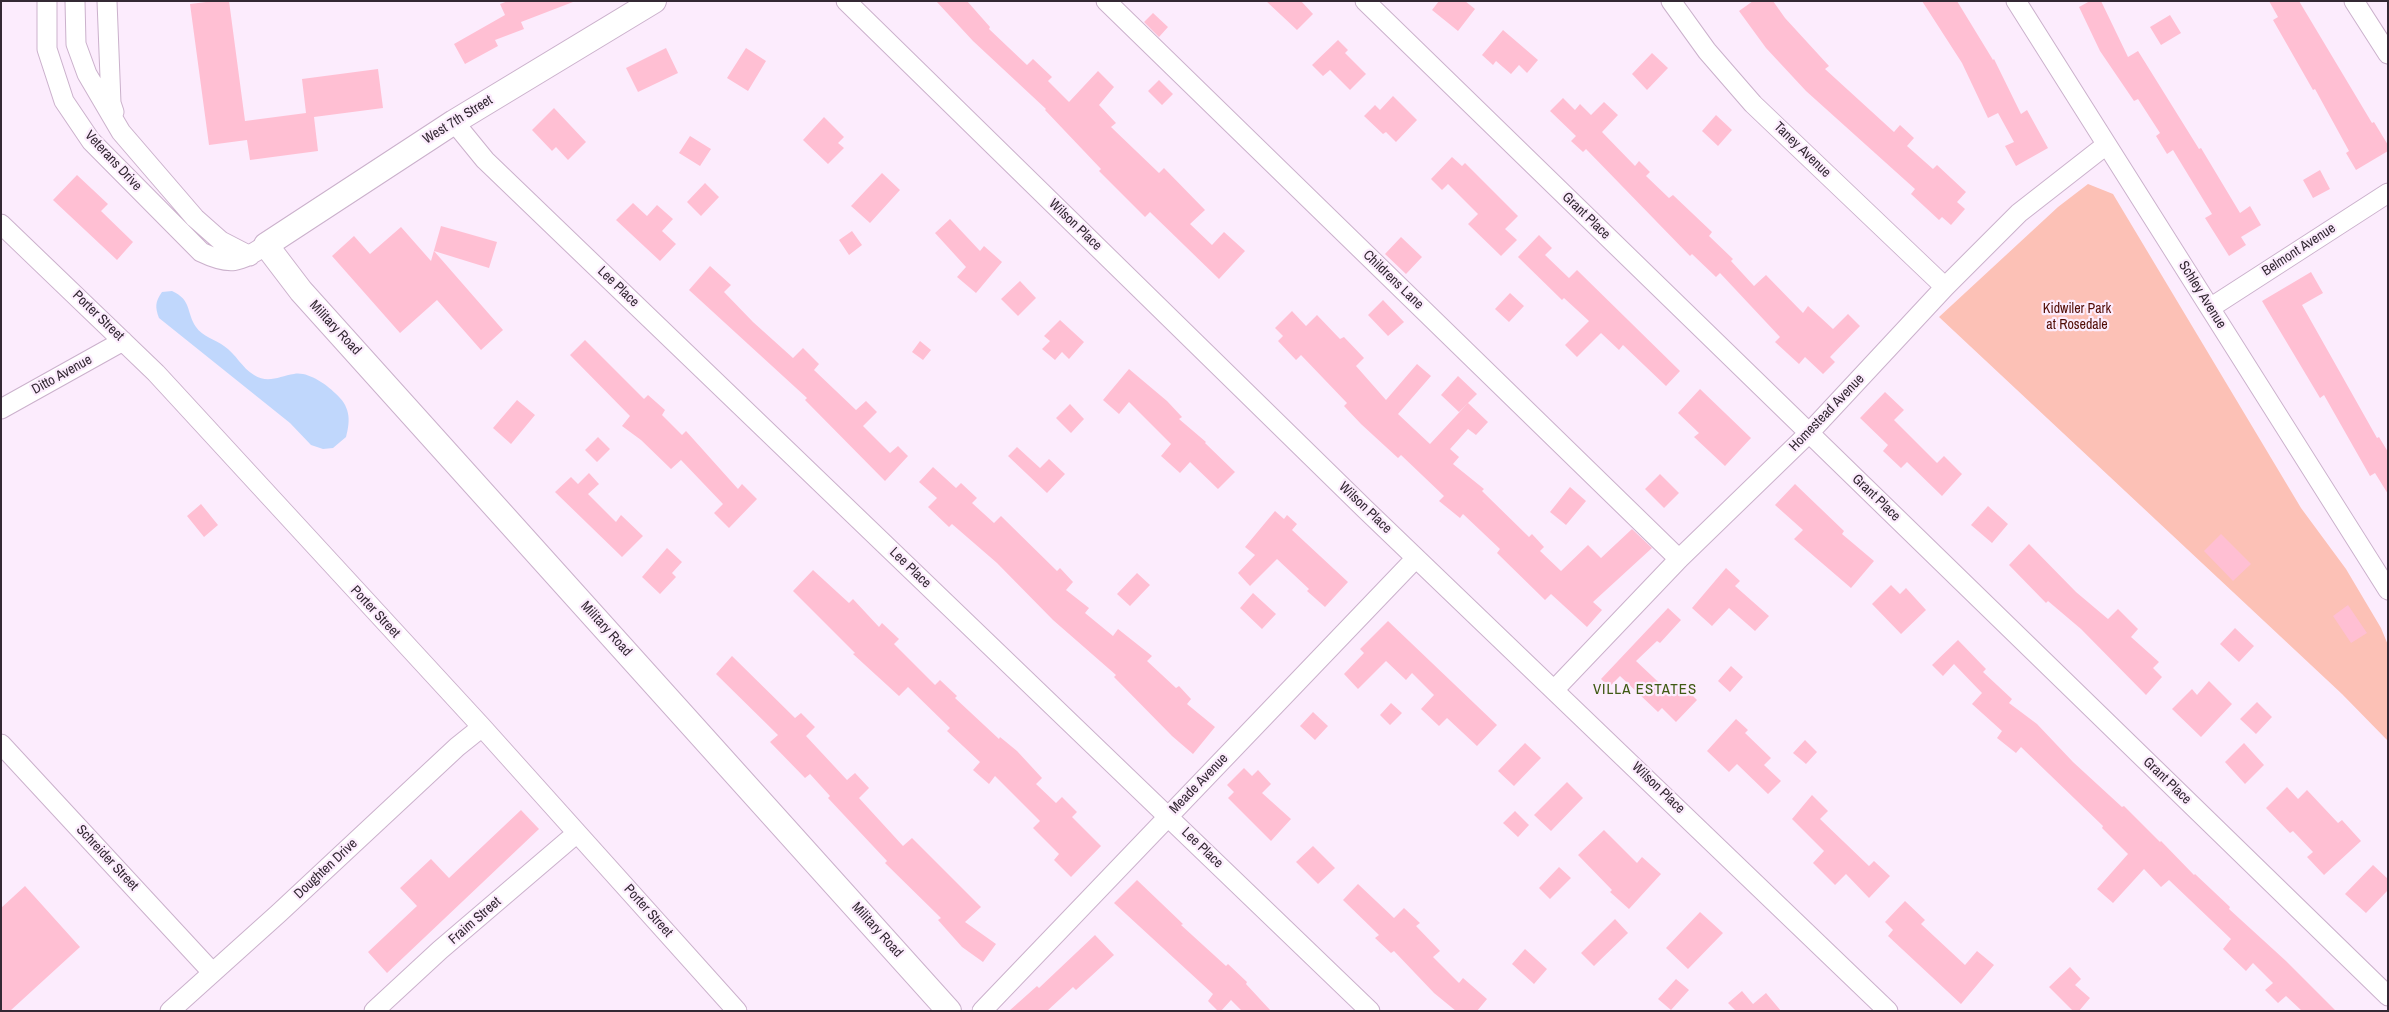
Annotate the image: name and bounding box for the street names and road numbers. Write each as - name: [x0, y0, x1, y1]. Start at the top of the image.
- street label: West 7th Street: [420, 92, 496, 148]
- street label: Taney Avenue: [1770, 119, 1834, 181]
- street label: Veterans Drive: [81, 128, 145, 194]
- street label: Grant Place: [1558, 189, 1614, 243]
- street label: Wilson Place: [1045, 196, 1105, 254]
- street label: Belmont Avenue: [2259, 220, 2339, 280]
- street label: Childrens Lane: [1359, 247, 1427, 313]
- street label: Schley Avenue: [2175, 258, 2229, 332]
- street label: Lee Place: [594, 263, 642, 311]
- street label: Porter Street: [69, 287, 127, 345]
- street label: Military Road: [306, 297, 364, 359]
- street label: Ditto Avenue: [29, 352, 95, 398]
- street label: Homestead Avenue: [1786, 371, 1868, 455]
- street label: Grant Place: [1848, 471, 1904, 525]
- street label: Wilson Place: [1335, 479, 1395, 537]
- street label: Lee Place: [886, 544, 934, 592]
- street label: Porter Street: [347, 582, 403, 642]
- street label: Military Road: [577, 598, 635, 660]
- street label: Meade Avenue: [1166, 750, 1232, 818]
- street label: Grant Place: [2139, 754, 2195, 808]
- street label: Wilson Place: [1628, 759, 1688, 817]
- street label: Schreider Street: [72, 822, 142, 894]
- street label: Lee Place: [1178, 824, 1226, 872]
- street label: Doughten Drive: [291, 835, 361, 903]
- street label: Porter Street: [620, 881, 676, 941]
- street label: Fraim Street: [445, 894, 505, 948]
- street label: Military Road: [848, 899, 906, 961]

